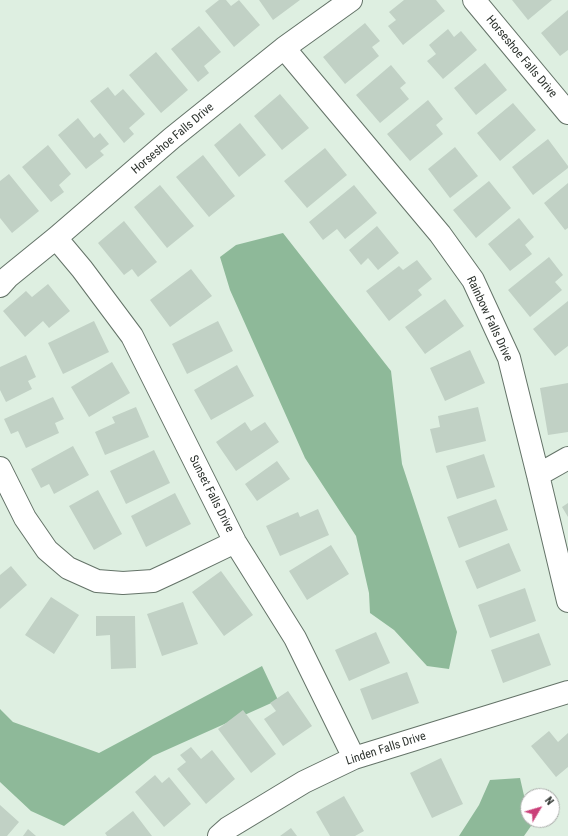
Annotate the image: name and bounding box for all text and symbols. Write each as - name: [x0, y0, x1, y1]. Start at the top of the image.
- street label: Horseshoe Falls Drive: [482, 13, 560, 101]
- street label: Horseshoe Falls Drive: [129, 100, 217, 178]
- street label: Rainbow Falls Drive: [463, 274, 515, 364]
- street label: Sunset Falls Drive: [185, 453, 237, 535]
- street label: Linden Falls Drive: [344, 729, 428, 769]
- north arrow: [520, 788, 560, 828]
- text: N: [542, 794, 556, 808]

